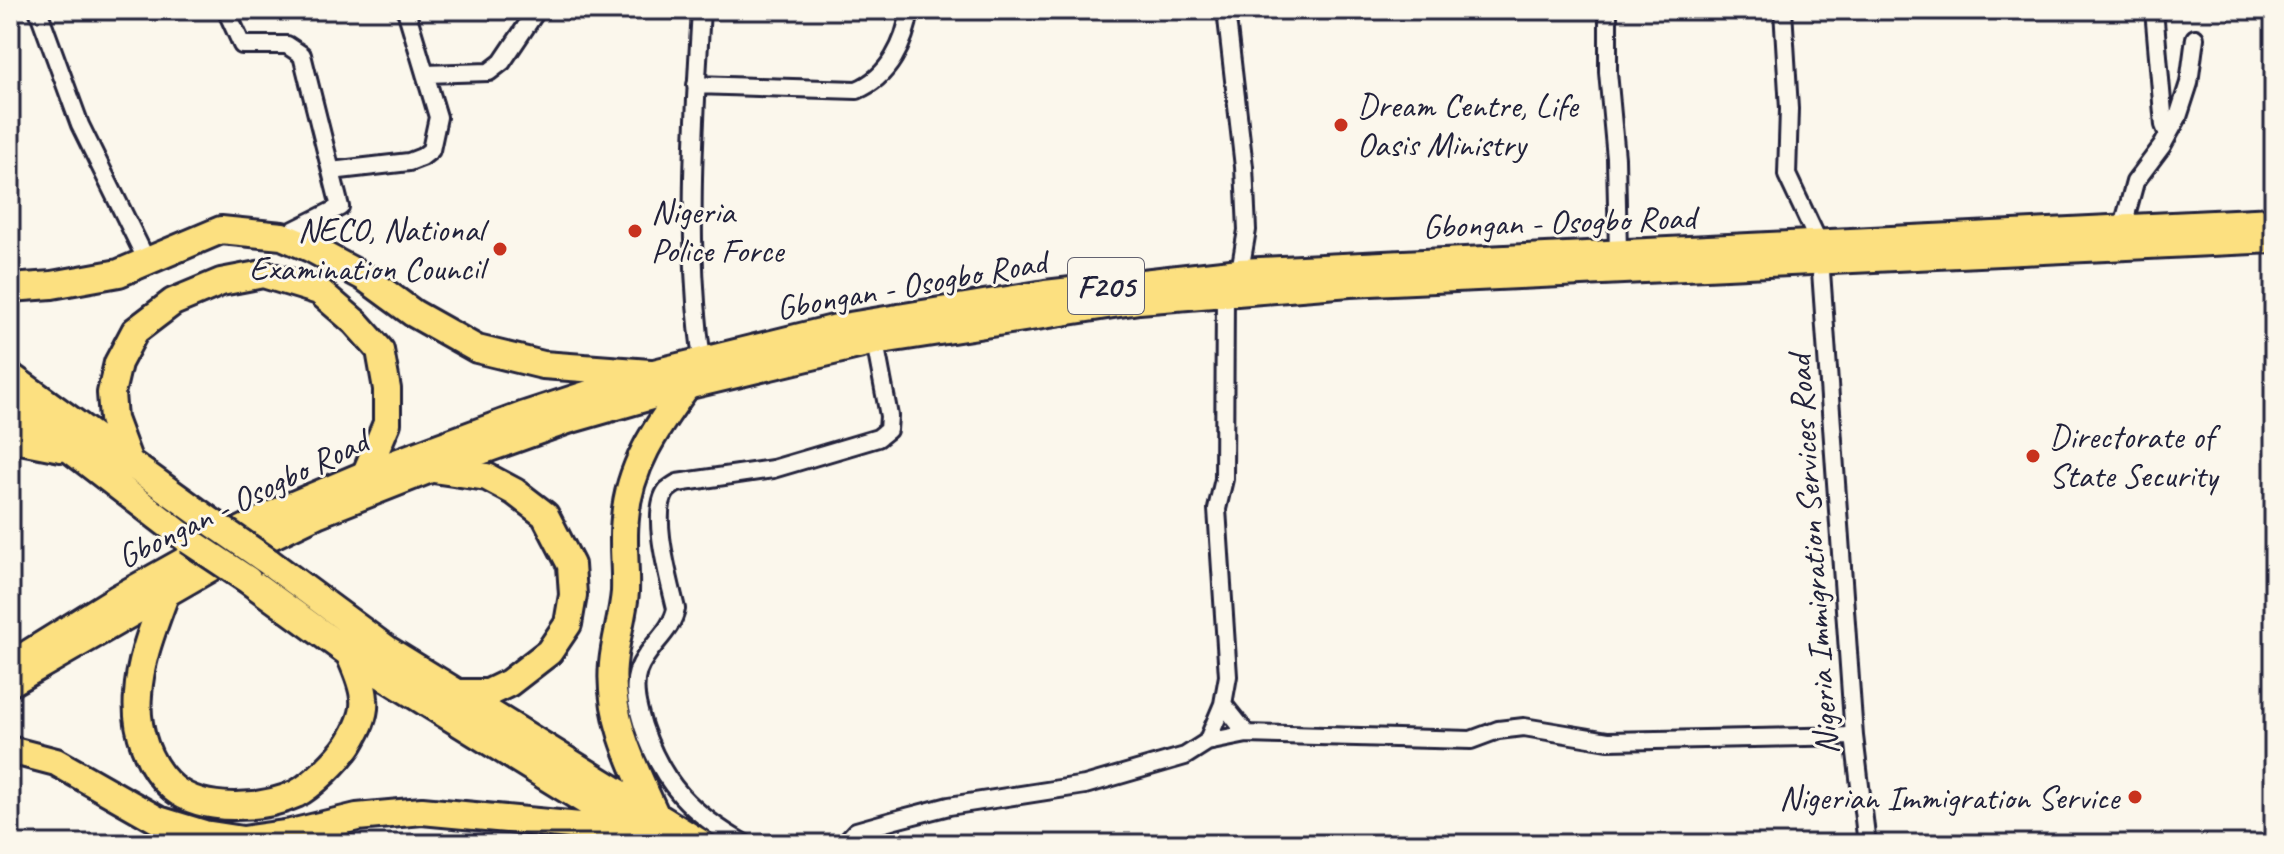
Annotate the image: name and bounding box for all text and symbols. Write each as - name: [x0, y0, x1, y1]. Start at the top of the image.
- place label: Dream Centre, Life Oasis Ministry: [1357, 84, 1580, 166]
- marker: Dream Centre, Life Oasis Ministry: [1332, 116, 1350, 134]
- place label: Nigeria Police Force: [651, 190, 785, 272]
- street label: Gbongan - Osogbo Road: [1422, 195, 1701, 248]
- place label: NECO, National Examination Council: [249, 208, 490, 290]
- marker: Nigeria Police Force: [626, 222, 644, 240]
- street label: Gbongan - Osogbo Road: [773, 239, 1054, 329]
- marker: NECO, National Examination Council: [491, 240, 509, 258]
- road number: F205: [1068, 258, 1144, 314]
- street label: Nigeria Immigration Services Road: [1777, 349, 1848, 756]
- place label: Directorate of State Security: [2049, 415, 2221, 497]
- street label: Gbongan - Osogbo Road: [110, 417, 379, 578]
- marker: Directorate of State Security: [2024, 447, 2042, 465]
- place label: Nigerian Immigration Service: [1779, 776, 2121, 819]
- marker: Nigerian Immigration Service: [2126, 788, 2144, 806]

